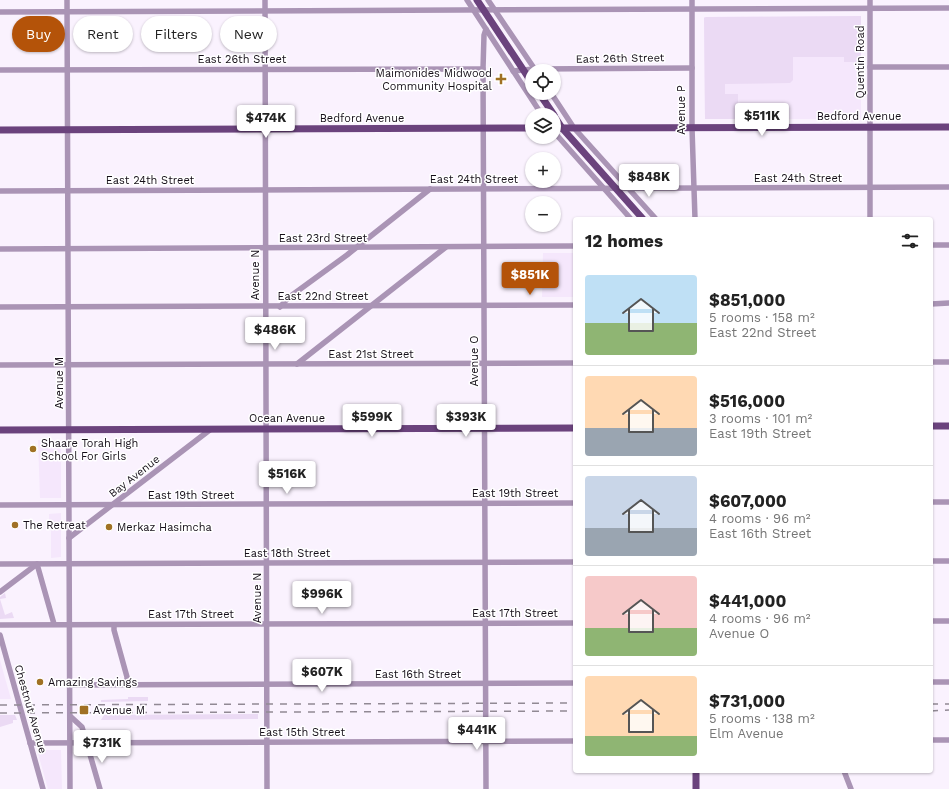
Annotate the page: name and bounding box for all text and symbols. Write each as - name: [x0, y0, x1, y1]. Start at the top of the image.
- chip: Buy: [12, 16, 65, 52]
- chip: Rent: [73, 16, 133, 52]
- chip: Filters: [141, 16, 212, 52]
- chip: New: [220, 16, 277, 52]
- street label: Quentin Road: [854, 25, 867, 99]
- street label: East 26th Street: [576, 51, 665, 66]
- street label: East 26th Street: [198, 53, 287, 66]
- map controls: [525, 64, 561, 232]
- button: locate: [525, 64, 561, 100]
- place label: Maimonides Midwood Community Hospital: [376, 67, 493, 93]
- marker: Maimonides Midwood Community Hospital: [495, 73, 507, 85]
- street label: Avenue P: [675, 85, 688, 135]
- pin: $511K: [734, 103, 790, 137]
- pin: $474K: [238, 105, 294, 139]
- button: layers: [525, 108, 561, 144]
- text: $511K: [744, 108, 780, 123]
- text: $474K: [246, 110, 286, 125]
- street label: Bedford Avenue: [817, 110, 901, 123]
- street label: Bedford Avenue: [320, 112, 404, 125]
- button: +: [525, 152, 561, 188]
- pin: $848K: [621, 164, 677, 198]
- text: $848K: [628, 169, 670, 184]
- street label: East 24th Street: [754, 172, 843, 185]
- street label: East 24th Street: [430, 173, 519, 186]
- street label: East 24th Street: [106, 174, 195, 187]
- button: −: [525, 196, 561, 232]
- icon: filters: [899, 230, 921, 252]
- text: 12 homes: [585, 231, 663, 251]
- street label: East 23rd Street: [279, 232, 368, 245]
- street label: Avenue N: [249, 250, 262, 300]
- pin: $851K: [502, 262, 558, 296]
- text: $851K: [511, 267, 549, 282]
- street label: East 22nd Street: [278, 290, 369, 303]
- text: $851,000: [709, 290, 785, 310]
- icon: home: [617, 291, 665, 339]
- text: 5 rooms · 158 m²: [709, 310, 815, 325]
- pin: $486K: [247, 317, 303, 351]
- text: $486K: [254, 322, 296, 337]
- text: East 22nd Street: [709, 325, 816, 340]
- street label: Avenue O: [468, 336, 481, 386]
- street label: East 21st Street: [328, 348, 414, 361]
- street label: Avenue M: [53, 357, 66, 409]
- text: $516,000: [709, 391, 785, 411]
- icon: home: [617, 392, 665, 440]
- pin: $599K: [344, 404, 400, 438]
- pin: $393K: [438, 404, 494, 438]
- text: $599K: [352, 409, 392, 424]
- text: $393K: [446, 409, 486, 424]
- text: 3 rooms · 101 m²: [709, 411, 812, 426]
- street label: Ocean Avenue: [249, 412, 325, 425]
- text: East 19th Street: [709, 426, 811, 441]
- place label: Shaare Torah High School For Girls: [41, 437, 138, 463]
- marker: Shaare Torah High School For Girls: [28, 444, 38, 454]
- street label: Bay Avenue: [106, 453, 162, 500]
- pin: $516K: [259, 461, 315, 495]
- text: $516K: [268, 466, 306, 481]
- street label: East 19th Street: [472, 487, 559, 500]
- street label: East 19th Street: [148, 489, 235, 502]
- text: $607,000: [709, 491, 787, 511]
- icon: home: [617, 492, 665, 540]
- text: 4 rooms · 96 m²: [709, 511, 811, 526]
- place label: The Retreat: [23, 519, 86, 532]
- marker: The Retreat: [10, 520, 20, 530]
- place label: Merkaz Hasimcha: [117, 521, 212, 534]
- marker: Merkaz Hasimcha: [104, 522, 114, 532]
- text: East 16th Street: [709, 526, 811, 541]
- street label: East 18th Street: [244, 547, 331, 560]
- street label: Avenue N: [251, 573, 264, 623]
- pin: $996K: [294, 581, 350, 615]
- text: $996K: [301, 586, 343, 601]
- text: $441,000: [709, 591, 786, 611]
- icon: home: [617, 592, 665, 640]
- street label: East 17th Street: [472, 607, 558, 620]
- street label: East 17th Street: [148, 608, 234, 621]
- text: 4 rooms · 96 m²: [709, 611, 811, 626]
- text: Avenue O: [709, 626, 769, 641]
- pin: $607K: [294, 659, 350, 693]
- street label: Chestnut Avenue: [12, 663, 49, 755]
- text: $607K: [301, 664, 343, 679]
- street label: East 16th Street: [375, 668, 462, 681]
- place label: Amazing Savings: [48, 676, 137, 689]
- marker: Amazing Savings: [35, 677, 45, 687]
- text: $731,000: [709, 691, 785, 711]
- icon: home: [617, 692, 665, 740]
- marker: Avenue M: [78, 704, 90, 716]
- place label: Avenue M: [93, 704, 145, 717]
- text: 5 rooms · 138 m²: [709, 711, 815, 726]
- pin: $441K: [449, 717, 505, 751]
- text: $441K: [457, 722, 497, 737]
- street label: East 15th Street: [259, 726, 345, 739]
- text: Elm Avenue: [709, 726, 784, 741]
- pin: $731K: [74, 730, 130, 764]
- text: $731K: [83, 735, 121, 750]

